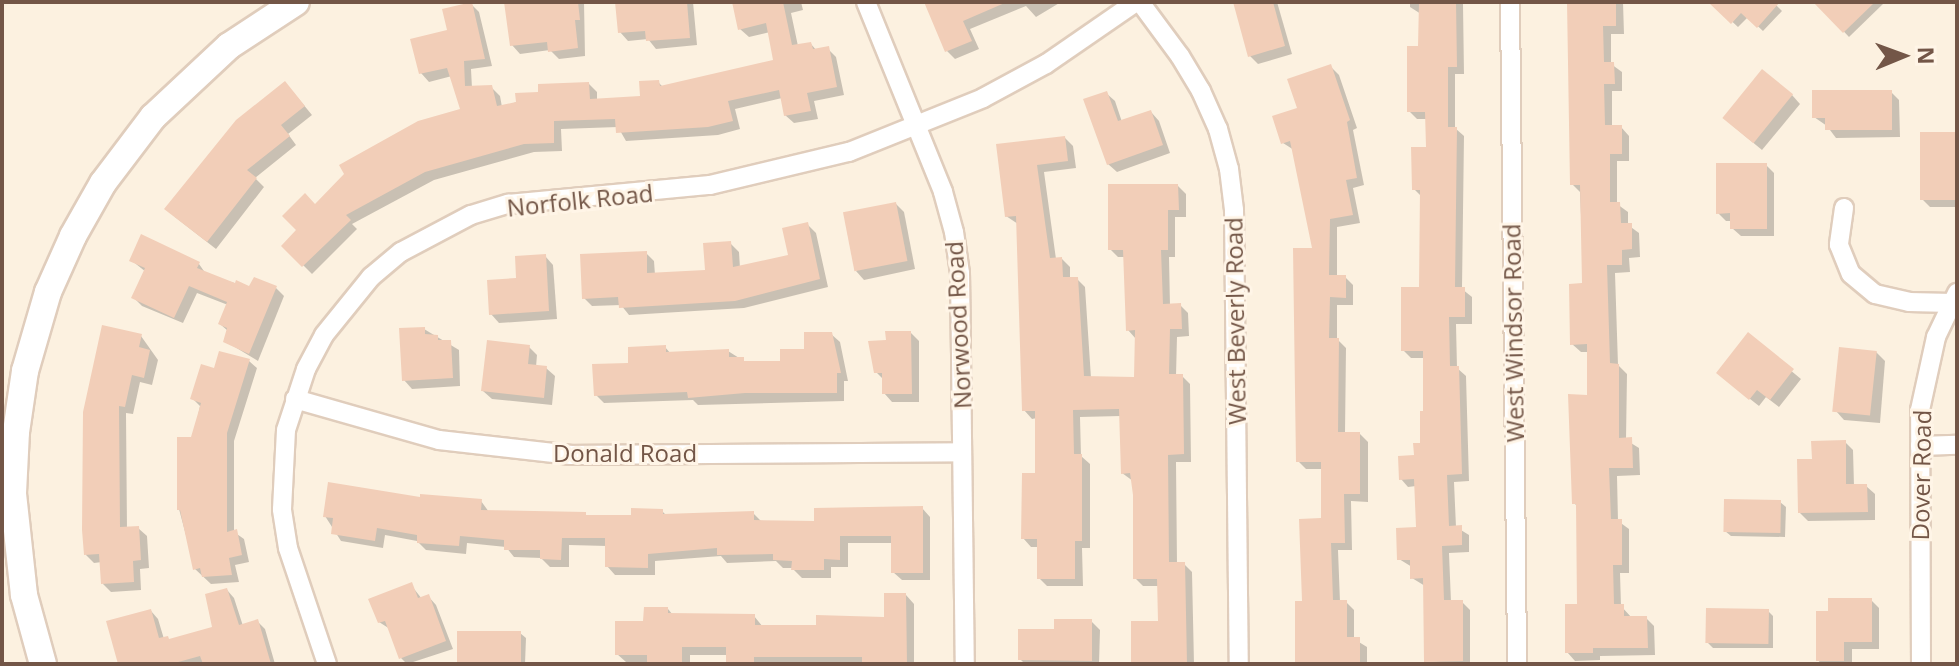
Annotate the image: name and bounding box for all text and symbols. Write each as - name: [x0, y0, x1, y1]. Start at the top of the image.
- north arrow: [1863, 16, 1943, 96]
- text: N: [1912, 46, 1942, 65]
- street label: Norfolk Road: [505, 178, 655, 222]
- street label: West Beverly Road: [1219, 217, 1251, 425]
- street label: West Windsor Road: [1497, 223, 1529, 443]
- street label: Norwood Road: [939, 240, 977, 410]
- street label: Dover Road: [1905, 409, 1937, 541]
- street label: Donald Road: [553, 439, 697, 467]

